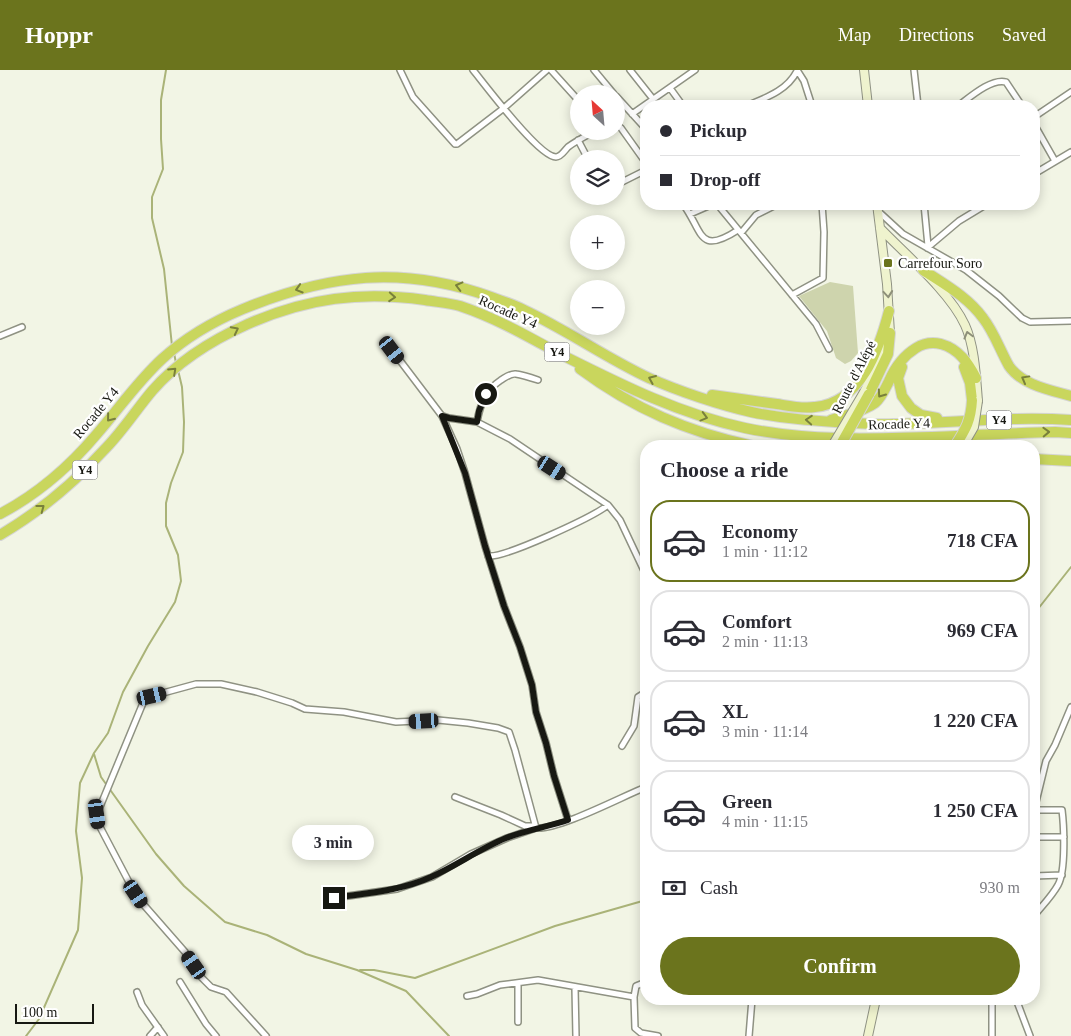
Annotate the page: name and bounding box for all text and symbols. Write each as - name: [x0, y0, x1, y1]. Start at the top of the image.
- text: Hoppr: [25, 22, 93, 48]
- text: Map: [838, 25, 871, 45]
- text: Directions: [899, 25, 974, 45]
- text: Saved: [1002, 25, 1046, 45]
- north arrow: [570, 85, 625, 140]
- map controls: [570, 85, 625, 335]
- text: Pickup: [690, 120, 747, 141]
- button: layers: [570, 150, 625, 205]
- text: Drop-off: [690, 169, 760, 190]
- button: +: [570, 215, 625, 270]
- place label: Carrefour Soro: [898, 256, 982, 271]
- marker: Carrefour Soro: [882, 257, 894, 269]
- button: −: [570, 280, 625, 335]
- one-way arrow: [455, 282, 463, 292]
- one-way arrow: [295, 284, 303, 294]
- one-way arrow: [882, 290, 893, 298]
- one-way arrow: [388, 292, 396, 303]
- street label: Rocade Y4: [477, 293, 539, 331]
- one-way arrow: [230, 326, 239, 336]
- one-way arrow: [963, 331, 974, 340]
- car: [376, 334, 407, 366]
- street label: Route d'Alépé: [829, 338, 879, 416]
- road number: Y4: [544, 342, 570, 362]
- one-way arrow: [167, 368, 176, 377]
- one-way arrow: [648, 374, 657, 385]
- one-way arrow: [1022, 375, 1031, 385]
- route start: [475, 383, 497, 405]
- street label: Rocade Y4: [70, 384, 122, 442]
- one-way arrow: [878, 388, 887, 398]
- road number: Y4: [986, 410, 1012, 430]
- one-way arrow: [700, 411, 709, 422]
- one-way arrow: [106, 413, 115, 422]
- one-way arrow: [804, 415, 812, 426]
- street label: Rocade Y4: [868, 415, 930, 433]
- one-way arrow: [1043, 427, 1051, 438]
- car: [535, 454, 568, 482]
- text: Choose a ride: [660, 457, 788, 482]
- road number: Y4: [72, 460, 98, 480]
- one-way arrow: [35, 505, 45, 514]
- icon: car: [662, 519, 707, 564]
- text: Economy: [722, 521, 798, 542]
- text: 718 CFA: [947, 530, 1018, 551]
- text: 1 min · 11:12: [722, 543, 808, 560]
- icon: car: [662, 609, 707, 654]
- text: Comfort: [722, 611, 792, 632]
- text: 969 CFA: [947, 620, 1018, 641]
- text: 2 min · 11:13: [722, 633, 808, 650]
- car: [135, 685, 168, 707]
- icon: car: [662, 699, 707, 744]
- text: XL: [722, 701, 748, 722]
- text: 1 220 CFA: [933, 710, 1018, 731]
- car: [408, 713, 439, 729]
- text: 3 min · 11:14: [722, 723, 808, 740]
- icon: car: [662, 789, 707, 834]
- text: Green: [722, 791, 772, 812]
- car: [87, 798, 106, 830]
- text: 1 250 CFA: [933, 800, 1018, 821]
- text: 4 min · 11:15: [722, 813, 808, 830]
- callout: 3 min: [293, 826, 375, 860]
- text: 3 min: [314, 834, 352, 851]
- icon: cash: [660, 874, 688, 902]
- car: [121, 877, 150, 911]
- text: Cash: [700, 877, 738, 898]
- text: 930 m: [980, 879, 1020, 896]
- route end: [323, 887, 345, 909]
- button: Confirm: [660, 937, 1020, 995]
- car: [179, 948, 208, 982]
- scale bar: [15, 1001, 94, 1024]
- text: 100 m: [22, 1005, 57, 1020]

